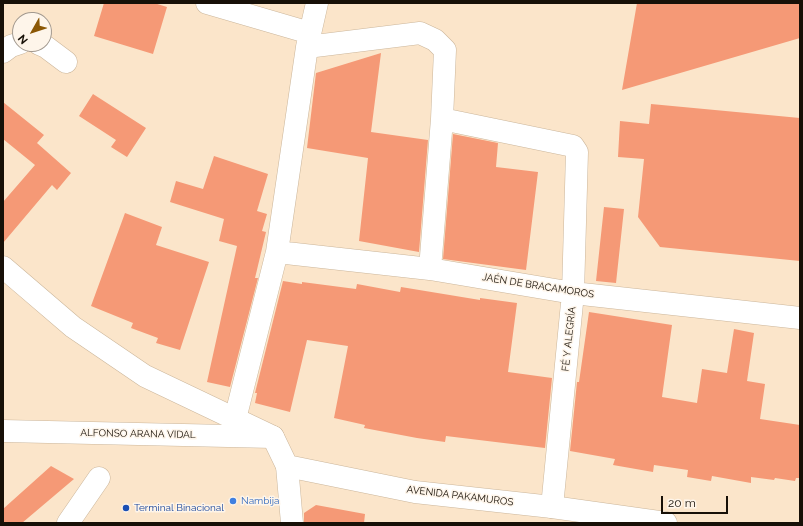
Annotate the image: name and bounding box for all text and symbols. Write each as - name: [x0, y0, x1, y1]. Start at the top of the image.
- north arrow: [12, 12, 52, 52]
- text: N: [15, 32, 31, 47]
- street label: JAÉN DE BRACAMOROS: [481, 271, 595, 301]
- street label: FÉ Y ALEGRÍA: [560, 306, 578, 372]
- street label: ALFONSO ARANA VIDAL: [80, 427, 196, 441]
- street label: AVENIDA PAKAMUROS: [406, 483, 514, 509]
- scale bar: [663, 488, 730, 514]
- place label: Nambija: [241, 495, 279, 507]
- marker: Nambija: [228, 496, 238, 506]
- text: 20 m: [668, 496, 696, 510]
- place label: Terminal Binacional: [134, 502, 224, 514]
- marker: Terminal Binacional: [121, 503, 131, 513]

